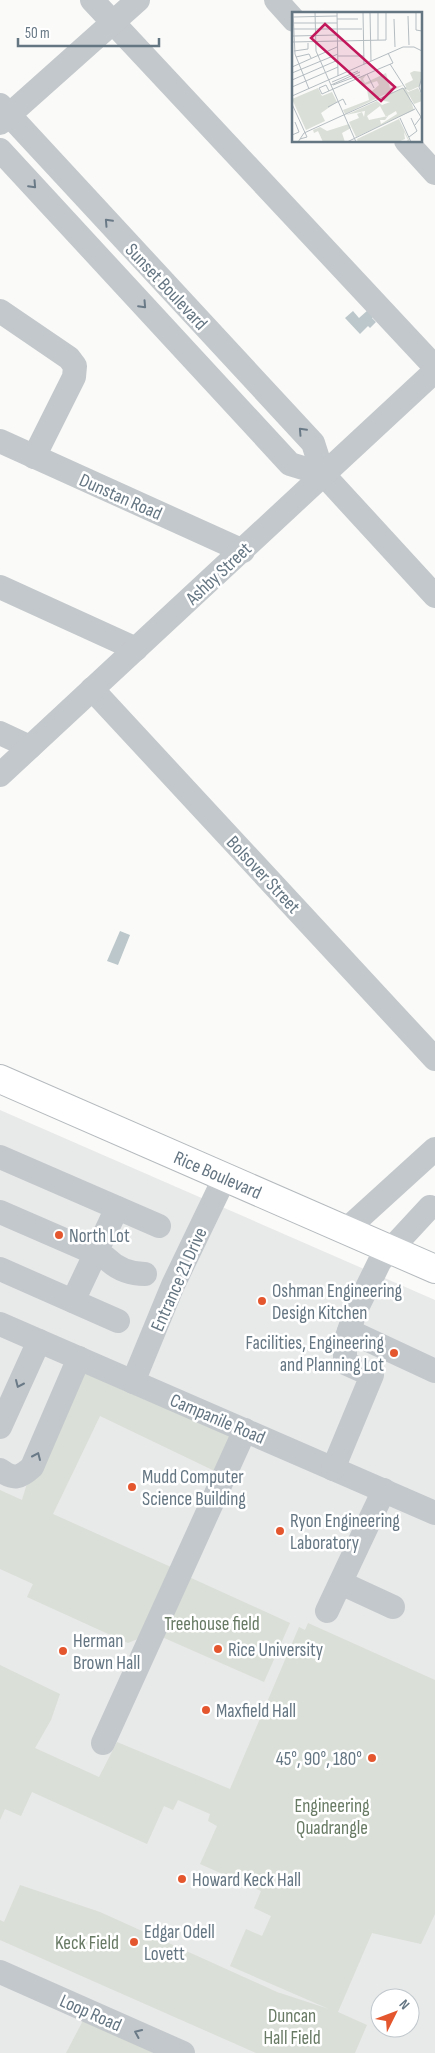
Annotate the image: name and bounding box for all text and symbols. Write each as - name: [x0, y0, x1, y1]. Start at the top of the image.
- inset map: [292, 12, 422, 142]
- scale bar: [18, 15, 159, 47]
- text: 50 m: [25, 24, 50, 43]
- one-way arrow: [27, 180, 36, 189]
- one-way arrow: [105, 218, 114, 227]
- street label: Sunset Boulevard: [120, 239, 212, 335]
- one-way arrow: [137, 299, 146, 308]
- one-way arrow: [299, 427, 308, 436]
- street label: Dunstan Road: [75, 469, 165, 526]
- street label: Ashby Street: [181, 538, 257, 611]
- street label: Bolsover Street: [221, 831, 305, 919]
- street label: Rice Boulevard: [170, 1146, 265, 1205]
- street label: Entrance 21 Drive: [146, 1224, 213, 1335]
- place label: North Lot: [69, 1225, 130, 1248]
- marker: North Lot: [53, 1229, 65, 1241]
- place label: Oshman Engineering Design Kitchen: [272, 1280, 403, 1325]
- marker: Oshman Engineering Design Kitchen: [256, 1295, 268, 1307]
- place label: Facilities, Engineering and Planning Lot: [246, 1332, 384, 1377]
- marker: Facilities, Engineering and Planning Lot: [388, 1347, 400, 1359]
- one-way arrow: [15, 1379, 26, 1388]
- street label: Campanile Road: [166, 1389, 268, 1450]
- one-way arrow: [30, 1452, 41, 1461]
- place label: Mudd Computer Science Building: [142, 1466, 246, 1511]
- marker: Mudd Computer Science Building: [126, 1481, 138, 1493]
- place label: Ryon Engineering Laboratory: [290, 1510, 400, 1555]
- marker: Ryon Engineering Laboratory: [274, 1525, 286, 1537]
- park label: Treehouse field: [164, 1613, 260, 1636]
- place label: Herman Brown Hall: [73, 1630, 140, 1675]
- place label: Rice University: [228, 1639, 324, 1662]
- marker: Rice University: [212, 1643, 224, 1655]
- marker: Herman Brown Hall: [57, 1645, 69, 1657]
- place label: Maxfield Hall: [216, 1700, 296, 1723]
- marker: Maxfield Hall: [200, 1704, 212, 1716]
- place label: 45°, 90°, 180°: [276, 1748, 362, 1771]
- marker: 45°, 90°, 180°: [366, 1752, 378, 1764]
- park label: Engineering Quadrangle: [294, 1795, 370, 1840]
- place label: Howard Keck Hall: [192, 1869, 301, 1892]
- marker: Howard Keck Hall: [176, 1873, 188, 1885]
- place label: Edgar Odell Lovett: [144, 1921, 215, 1966]
- park label: Keck Field: [55, 1932, 119, 1955]
- marker: Edgar Odell Lovett: [128, 1936, 140, 1948]
- north arrow: [370, 1988, 420, 2038]
- street label: Loop Road: [56, 1990, 125, 2037]
- text: N: [395, 1996, 413, 2013]
- park label: Duncan Hall Field: [263, 2005, 321, 2050]
- one-way arrow: [134, 2029, 143, 2040]

